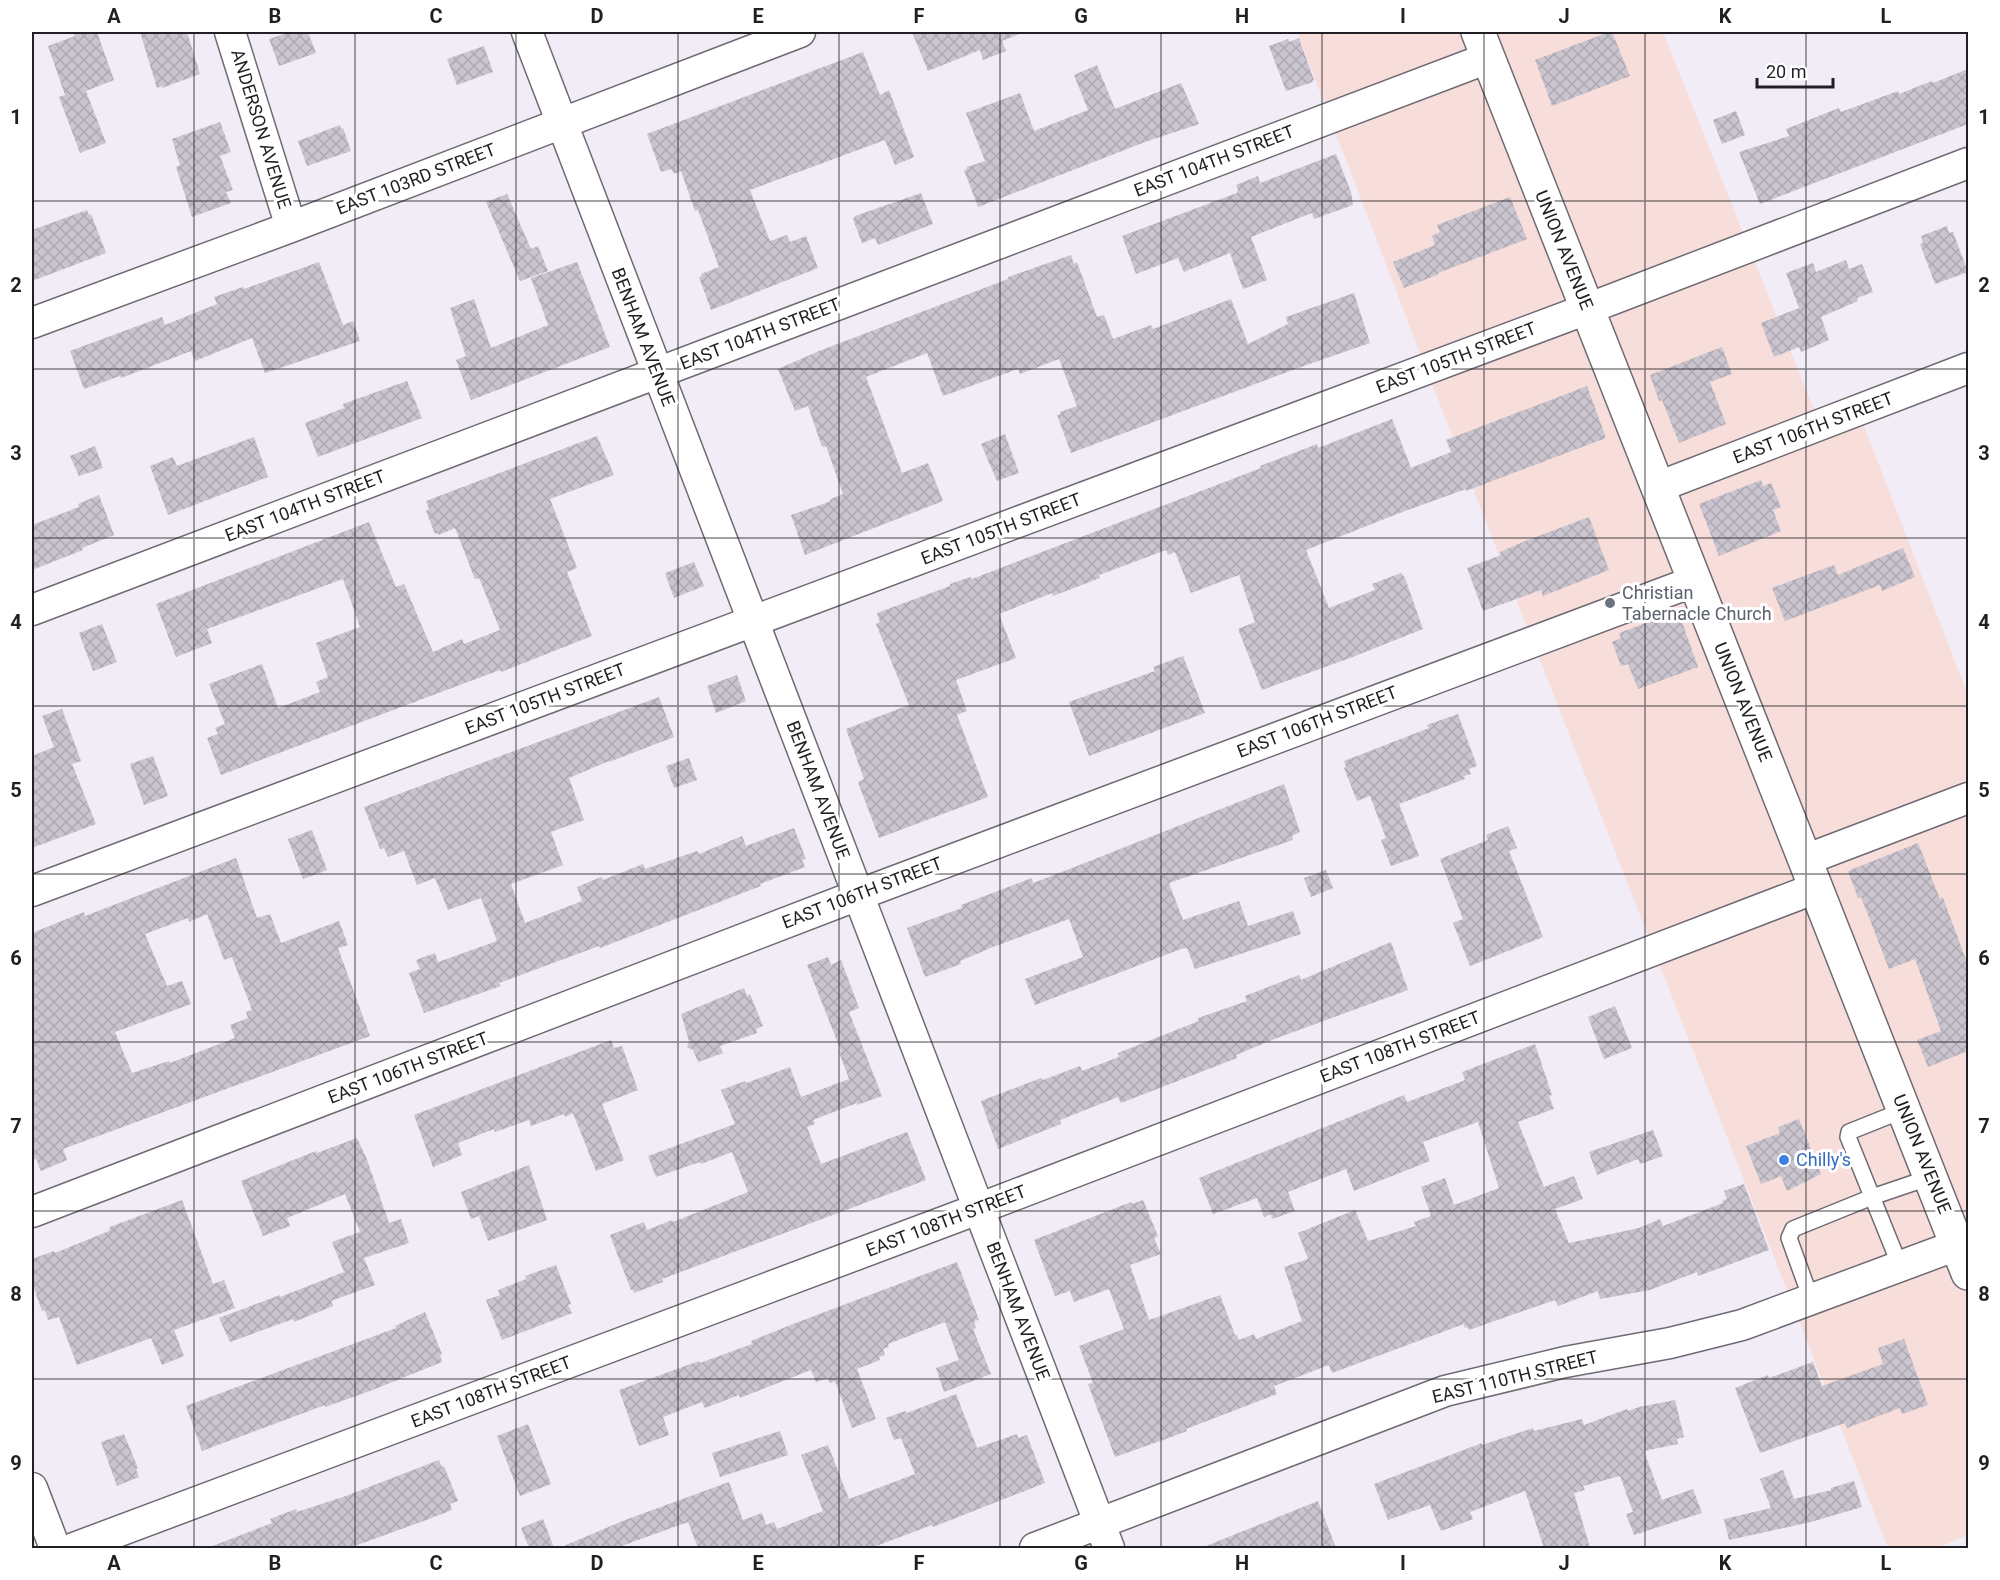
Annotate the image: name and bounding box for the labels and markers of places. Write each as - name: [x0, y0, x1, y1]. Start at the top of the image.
- place label: Christian Tabernacle Church: [1622, 582, 1772, 624]
- marker: Christian Tabernacle Church: [1603, 596, 1617, 610]
- place label: Chilly's: [1796, 1149, 1851, 1170]
- marker: Chilly's: [1777, 1153, 1791, 1167]

